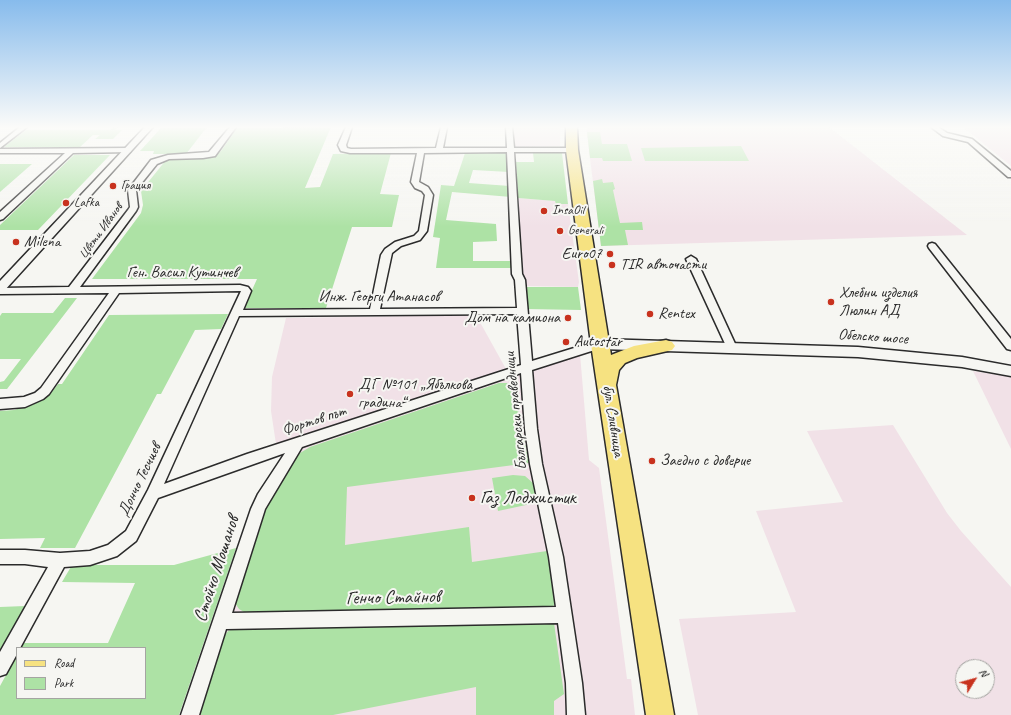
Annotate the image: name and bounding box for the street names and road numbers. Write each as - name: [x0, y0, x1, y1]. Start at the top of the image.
- street label: Цвети Иванов: [76, 200, 126, 262]
- street label: Ген. Васил Кутинчев: [127, 263, 237, 283]
- street label: Инж. Георги Атанасов: [319, 287, 439, 307]
- street label: Обелско шосе: [837, 325, 909, 349]
- street label: Български праведници: [500, 351, 532, 471]
- street label: бул. Сливница: [598, 384, 628, 458]
- street label: Фортов път: [280, 402, 348, 440]
- street label: Дончо Тесчиев: [114, 440, 166, 520]
- street label: Стойчо Мошанов: [189, 513, 245, 625]
- street label: Генчо Стайнов: [346, 586, 440, 610]

